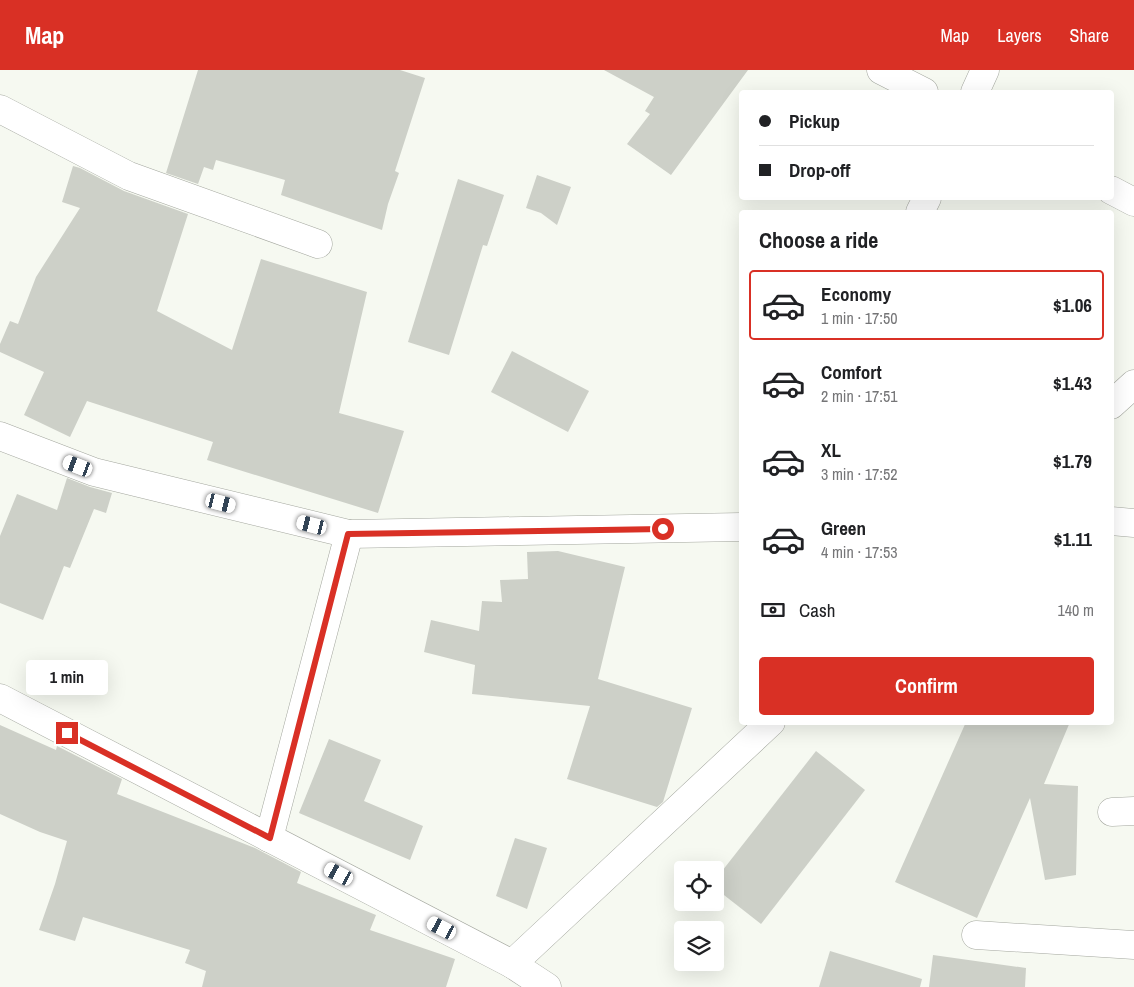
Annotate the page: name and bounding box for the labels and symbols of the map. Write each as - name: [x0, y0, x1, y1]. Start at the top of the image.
- car: [61, 454, 94, 478]
- car: [204, 492, 237, 514]
- car: [295, 514, 328, 536]
- route start: [652, 518, 674, 540]
- callout: 1 min: [26, 660, 108, 696]
- route end: [56, 722, 78, 744]
- car: [322, 860, 355, 888]
- car: [425, 915, 458, 941]

